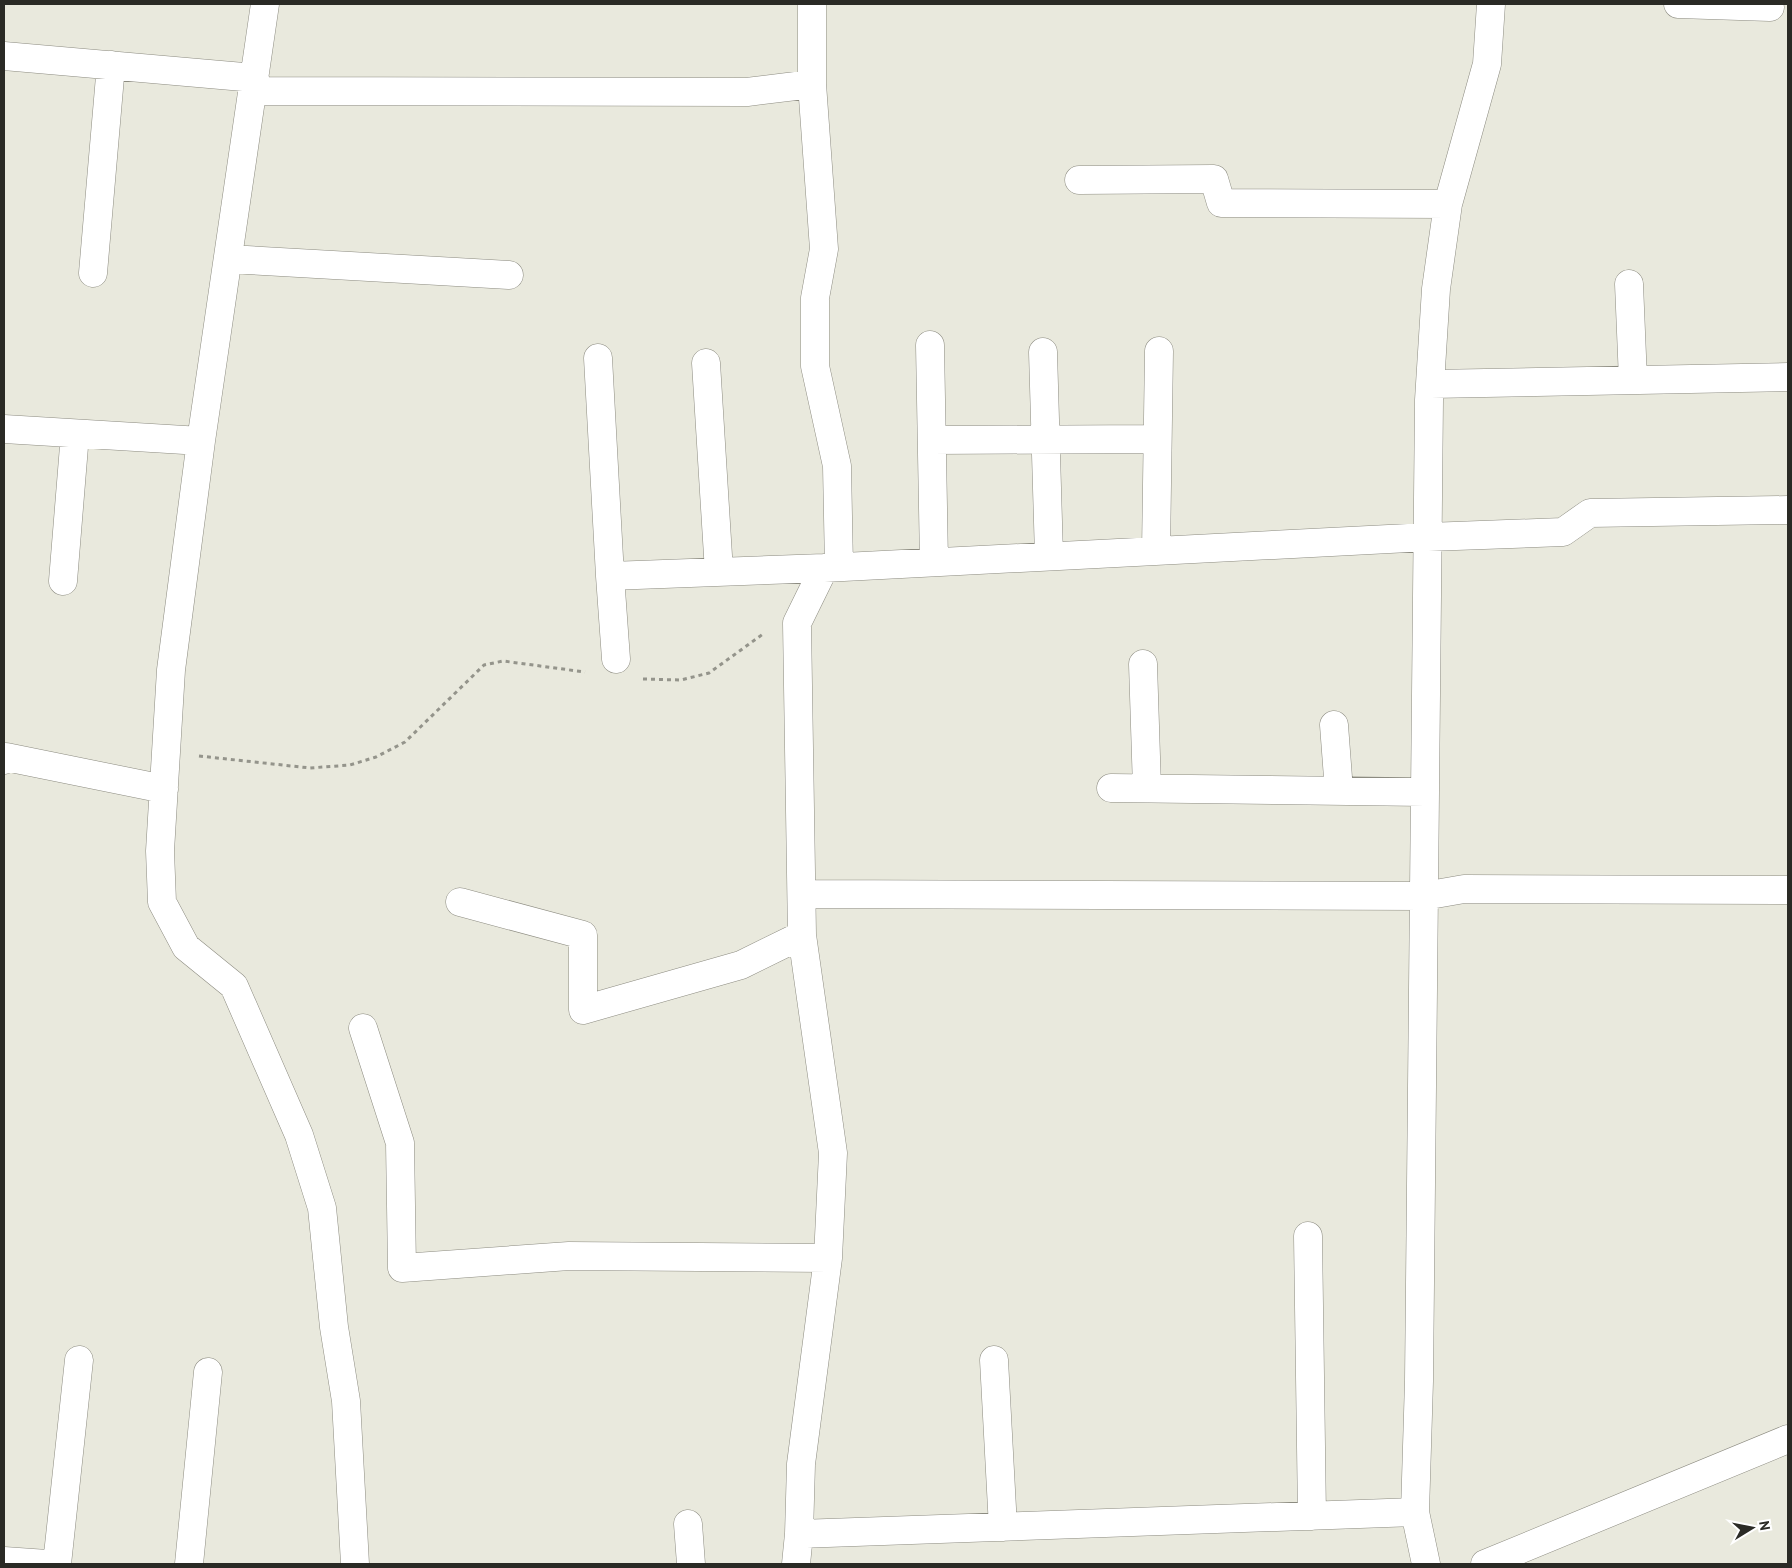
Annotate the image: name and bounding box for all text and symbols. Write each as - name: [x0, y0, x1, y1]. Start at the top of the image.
- north arrow: [1727, 1503, 1777, 1553]
- text: N: [1755, 1520, 1774, 1532]

